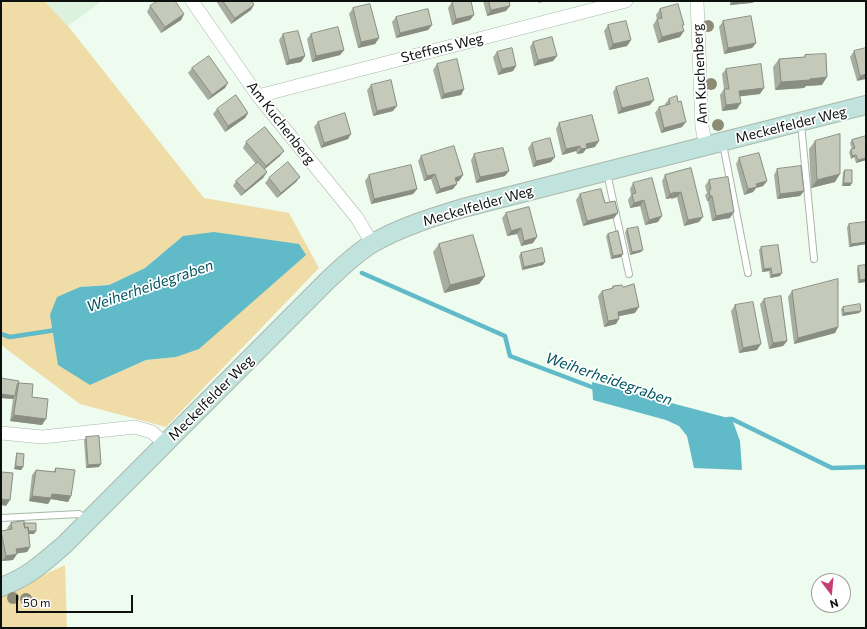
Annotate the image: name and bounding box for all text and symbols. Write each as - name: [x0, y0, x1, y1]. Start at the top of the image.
- street label: Am Kuchenberg: [689, 23, 711, 125]
- street label: Steffens Weg: [399, 30, 485, 66]
- street label: Am Kuchenberg: [243, 78, 319, 168]
- street label: Meckelfelder Weg: [734, 103, 848, 147]
- street label: Meckelfelder Weg: [421, 182, 535, 230]
- water label: Weiherheidegraben: [84, 256, 216, 316]
- water label: Weiherheidegraben: [543, 349, 675, 409]
- street label: Meckelfelder Weg: [165, 352, 257, 444]
- north arrow: [811, 573, 851, 613]
- scale bar: [18, 587, 135, 613]
- text: 50 m: [23, 595, 51, 609]
- text: N: [828, 597, 840, 611]

